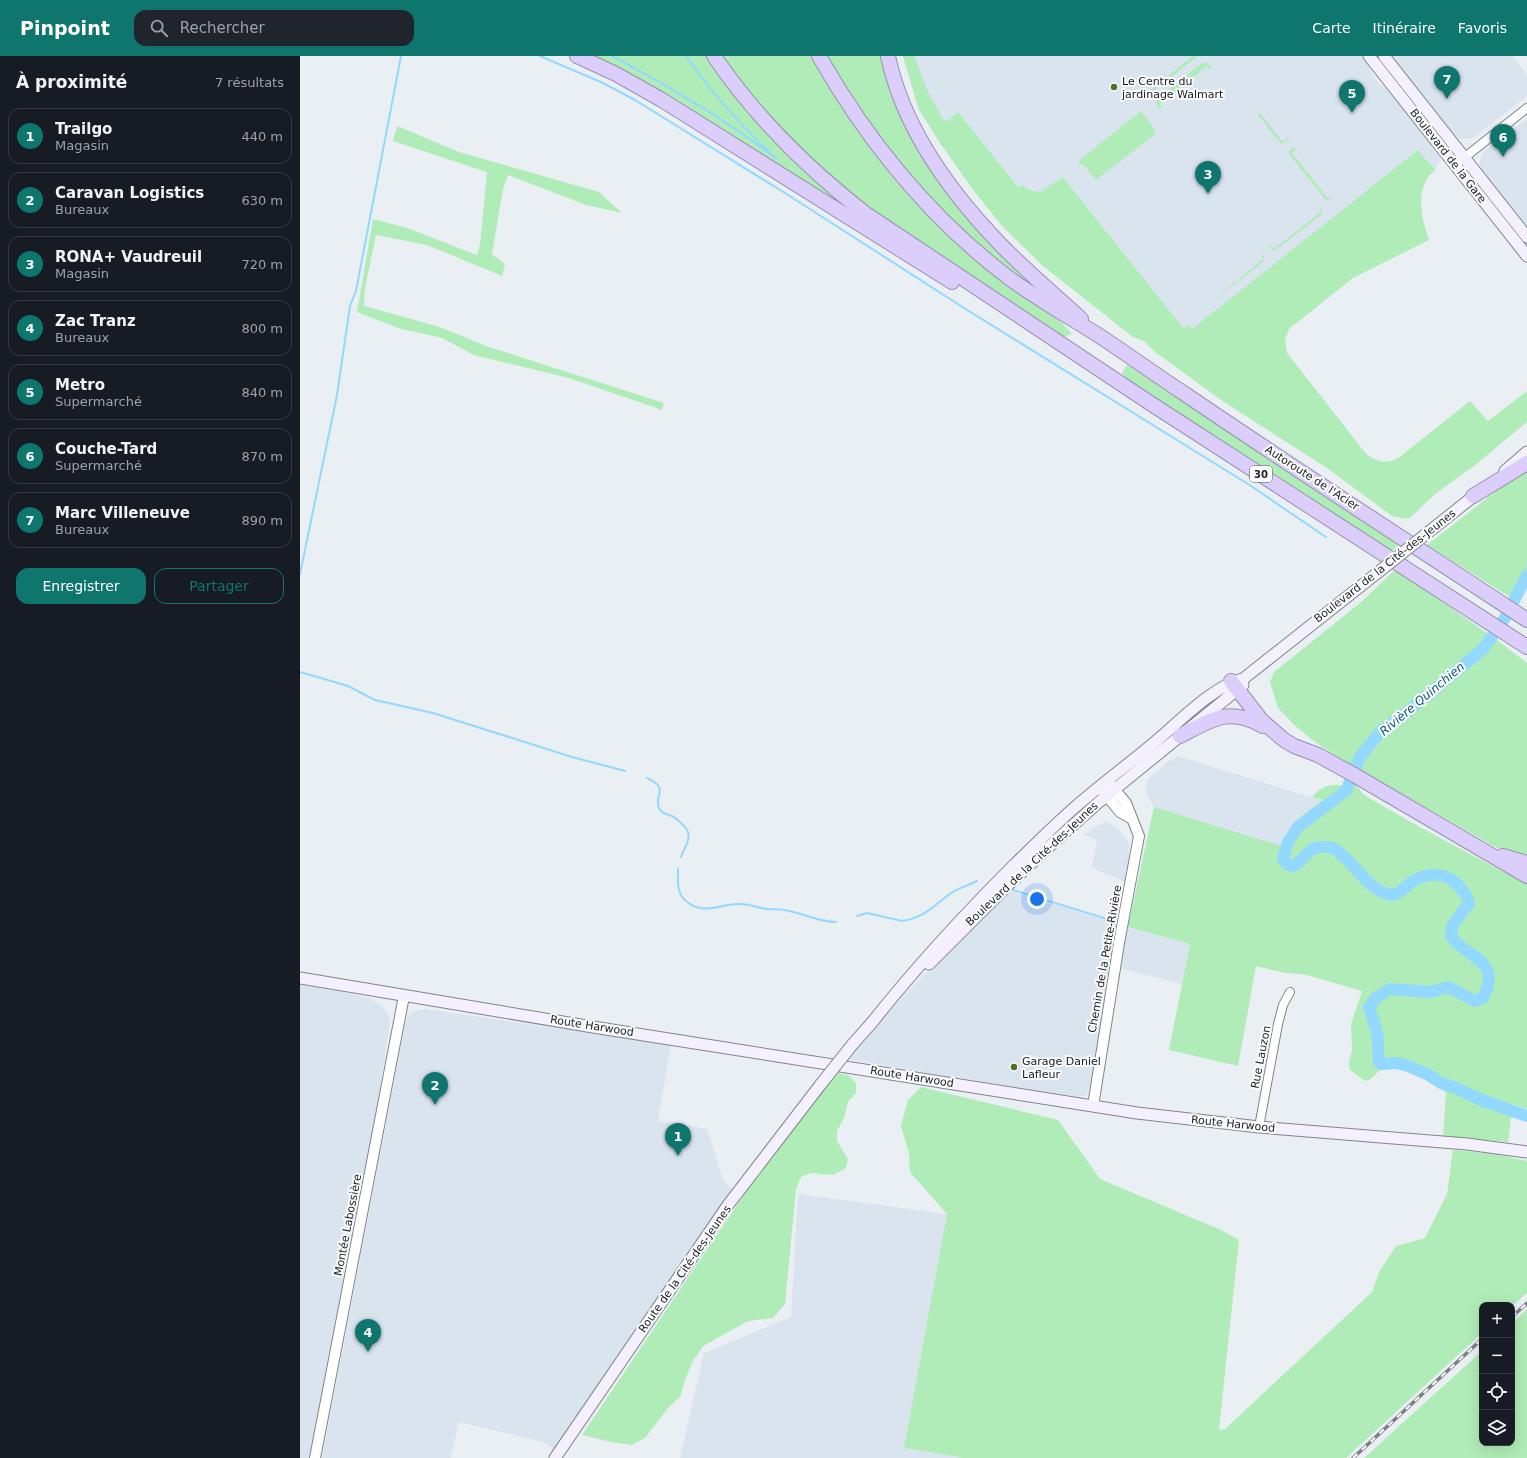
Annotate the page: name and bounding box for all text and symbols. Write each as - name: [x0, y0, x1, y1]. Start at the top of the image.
- search box: [134, 10, 414, 46]
- text: Pinpoint: [20, 17, 110, 39]
- icon: search: [148, 17, 170, 39]
- text: Rechercher: [180, 19, 265, 37]
- text: Carte: [1312, 20, 1351, 36]
- text: Itinéraire: [1373, 20, 1436, 36]
- text: Favoris: [1458, 20, 1507, 36]
- pin: 7: [1434, 66, 1460, 99]
- text: À proximité: [16, 72, 127, 92]
- text: 7 résultats: [215, 75, 284, 90]
- place label: Le Centre du jardinage Walmart: [1121, 75, 1224, 101]
- pin: 5: [1339, 80, 1365, 113]
- marker: Le Centre du jardinage Walmart: [1109, 82, 1119, 92]
- street label: Boulevard de la Gare: [1407, 106, 1489, 206]
- text: Trailgo: [55, 120, 112, 138]
- pin: 6: [1490, 124, 1516, 157]
- text: 1: [25, 129, 35, 144]
- text: 440 m: [241, 129, 283, 144]
- text: Magasin: [55, 138, 109, 153]
- pin: 3: [1195, 161, 1221, 194]
- text: Caravan Logistics: [55, 184, 204, 202]
- text: 2: [25, 193, 35, 208]
- text: 630 m: [241, 193, 283, 208]
- text: Bureaux: [55, 202, 109, 217]
- text: RONA+ Vaudreuil: [55, 248, 202, 266]
- text: 3: [25, 257, 35, 272]
- text: 720 m: [241, 257, 283, 272]
- text: Magasin: [55, 266, 109, 281]
- text: Zac Tranz: [55, 312, 136, 330]
- text: 4: [25, 321, 35, 336]
- text: 800 m: [241, 321, 283, 336]
- text: Bureaux: [55, 330, 109, 345]
- text: Metro: [55, 376, 105, 394]
- text: 5: [25, 385, 35, 400]
- text: 840 m: [241, 385, 283, 400]
- text: Supermarché: [55, 394, 142, 409]
- text: Couche-Tard: [55, 440, 157, 458]
- street label: Autoroute de l'Acier: [1263, 443, 1362, 513]
- text: 6: [25, 449, 35, 464]
- text: 870 m: [241, 449, 283, 464]
- text: Supermarché: [55, 458, 142, 473]
- road number: 30: [1250, 466, 1272, 482]
- text: Marc Villeneuve: [55, 504, 190, 522]
- street label: Boulevard de la Cité-des-Jeunes: [1312, 507, 1459, 625]
- text: 7: [25, 513, 35, 528]
- text: 890 m: [241, 513, 283, 528]
- text: Bureaux: [55, 522, 109, 537]
- button: Enregistrer: [16, 568, 146, 604]
- button: Partager: [154, 568, 284, 604]
- water label: Rivière Quinchien: [1377, 660, 1467, 738]
- street label: Boulevard de la Cité-des-Jeunes: [963, 799, 1101, 929]
- street label: Chemin de la Petite-Rivière: [1086, 884, 1124, 1034]
- your location: [1027, 889, 1047, 909]
- street label: Route Harwood: [549, 1013, 635, 1039]
- street label: Rue Lauzon: [1249, 1024, 1273, 1090]
- place label: Garage Daniel Lafleur: [1022, 1055, 1101, 1081]
- marker: Garage Daniel Lafleur: [1009, 1062, 1019, 1072]
- street label: Route Harwood: [869, 1064, 955, 1090]
- pin: 2: [422, 1072, 448, 1105]
- street label: Route Harwood: [1190, 1113, 1276, 1135]
- pin: 1: [665, 1123, 691, 1156]
- street label: Montée Labossière: [332, 1173, 364, 1277]
- street label: Route de la Cité-des-Jeunes: [636, 1203, 734, 1335]
- map controls: [1479, 1302, 1515, 1446]
- button: +: [1479, 1302, 1515, 1338]
- pin: 4: [355, 1319, 381, 1352]
- button: −: [1479, 1338, 1515, 1374]
- button: locate: [1479, 1374, 1515, 1410]
- button: layers: [1479, 1410, 1515, 1446]

